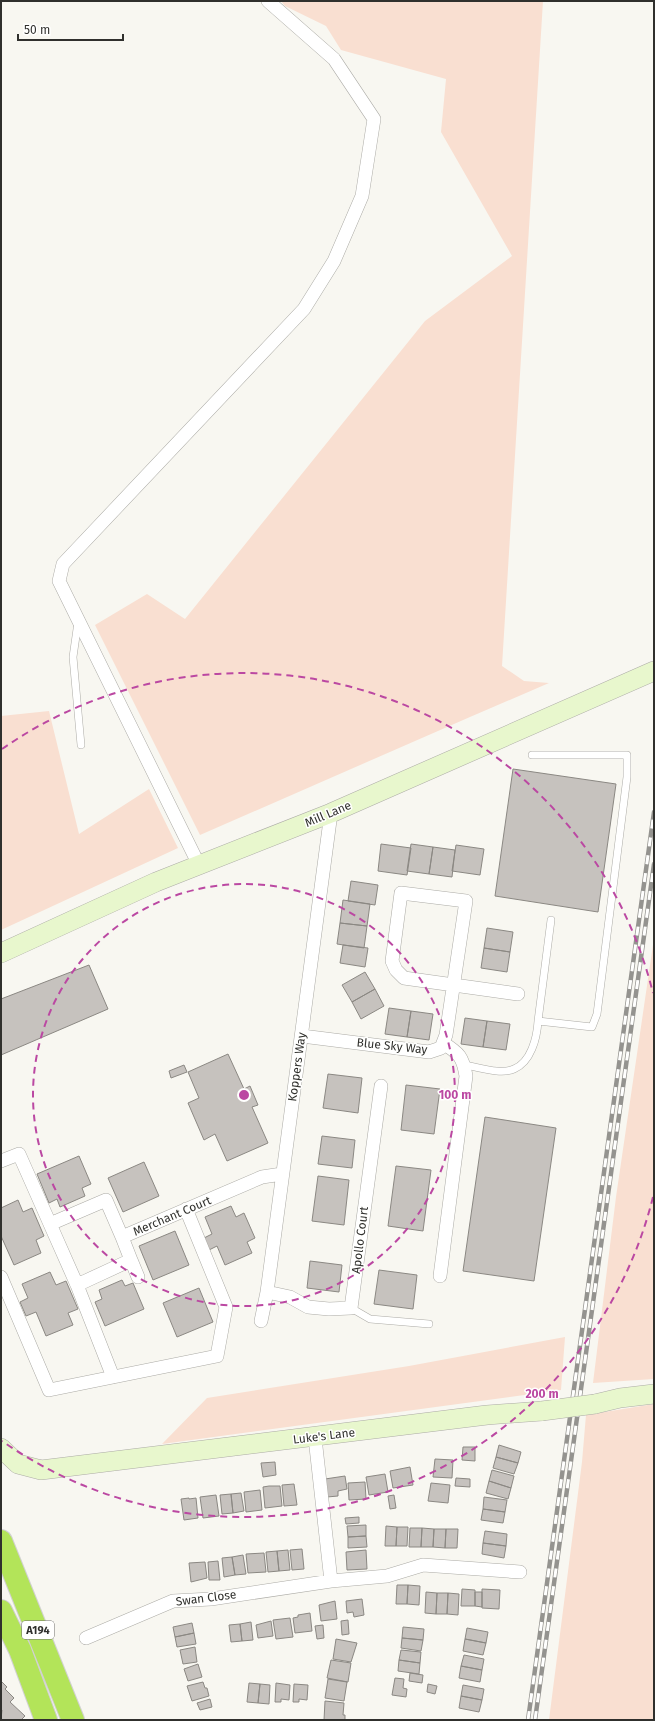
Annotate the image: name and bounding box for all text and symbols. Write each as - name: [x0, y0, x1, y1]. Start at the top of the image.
- scale bar: [18, 16, 123, 42]
- text: 50 m: [24, 23, 50, 37]
- street label: Mill Lane: [303, 798, 353, 830]
- street label: Koppers Way: [285, 1031, 309, 1103]
- street label: Blue Sky Way: [356, 1035, 428, 1057]
- centre of rings: [237, 1088, 251, 1102]
- text: 100 m: [439, 1088, 471, 1102]
- street label: Merchant Court: [131, 1193, 214, 1239]
- street label: Apollo Court: [349, 1205, 371, 1274]
- text: 200 m: [525, 1387, 559, 1401]
- street label: Luke's Lane: [292, 1425, 356, 1447]
- street label: Swan Close: [175, 1587, 237, 1609]
- road number: A194: [22, 1621, 54, 1639]

